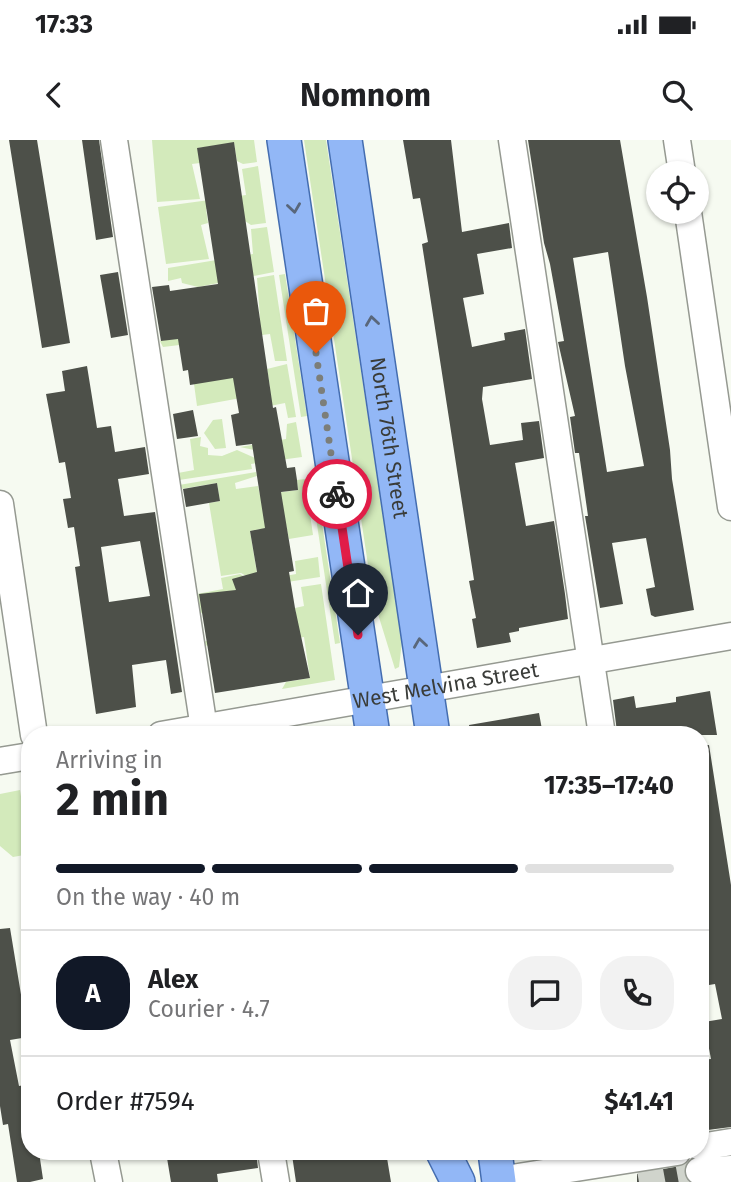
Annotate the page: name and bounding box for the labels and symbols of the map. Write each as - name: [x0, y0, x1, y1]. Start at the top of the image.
- one-way arrow: [286, 202, 301, 213]
- pin: [286, 281, 346, 353]
- one-way arrow: [365, 315, 380, 327]
- street label: North 76th Street: [364, 355, 414, 521]
- courier: [302, 459, 372, 529]
- pin: [328, 563, 388, 635]
- one-way arrow: [412, 637, 427, 649]
- street label: West Melvina Street: [351, 657, 541, 714]

